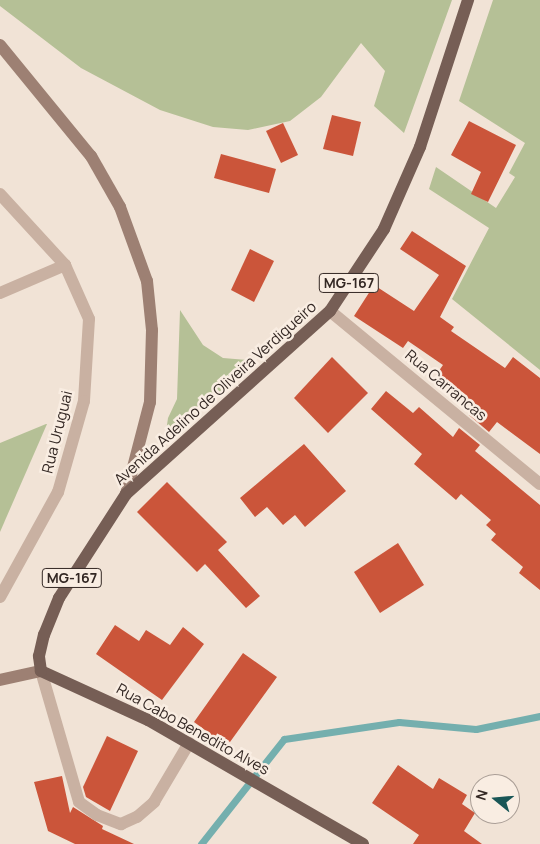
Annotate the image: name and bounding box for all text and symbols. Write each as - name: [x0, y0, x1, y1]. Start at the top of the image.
- road number: MG-167: [318, 272, 380, 294]
- street label: Avenida Adelino de Oliveira Verdigueiro: [110, 297, 320, 489]
- street label: Rua Carrancas: [402, 346, 490, 424]
- street label: Rua Uruguai: [38, 389, 76, 475]
- road number: MG-167: [41, 566, 103, 590]
- street label: Rua Cabo Benedito Alves: [113, 679, 273, 779]
- north arrow: [470, 774, 520, 824]
- text: N: [471, 787, 492, 802]

